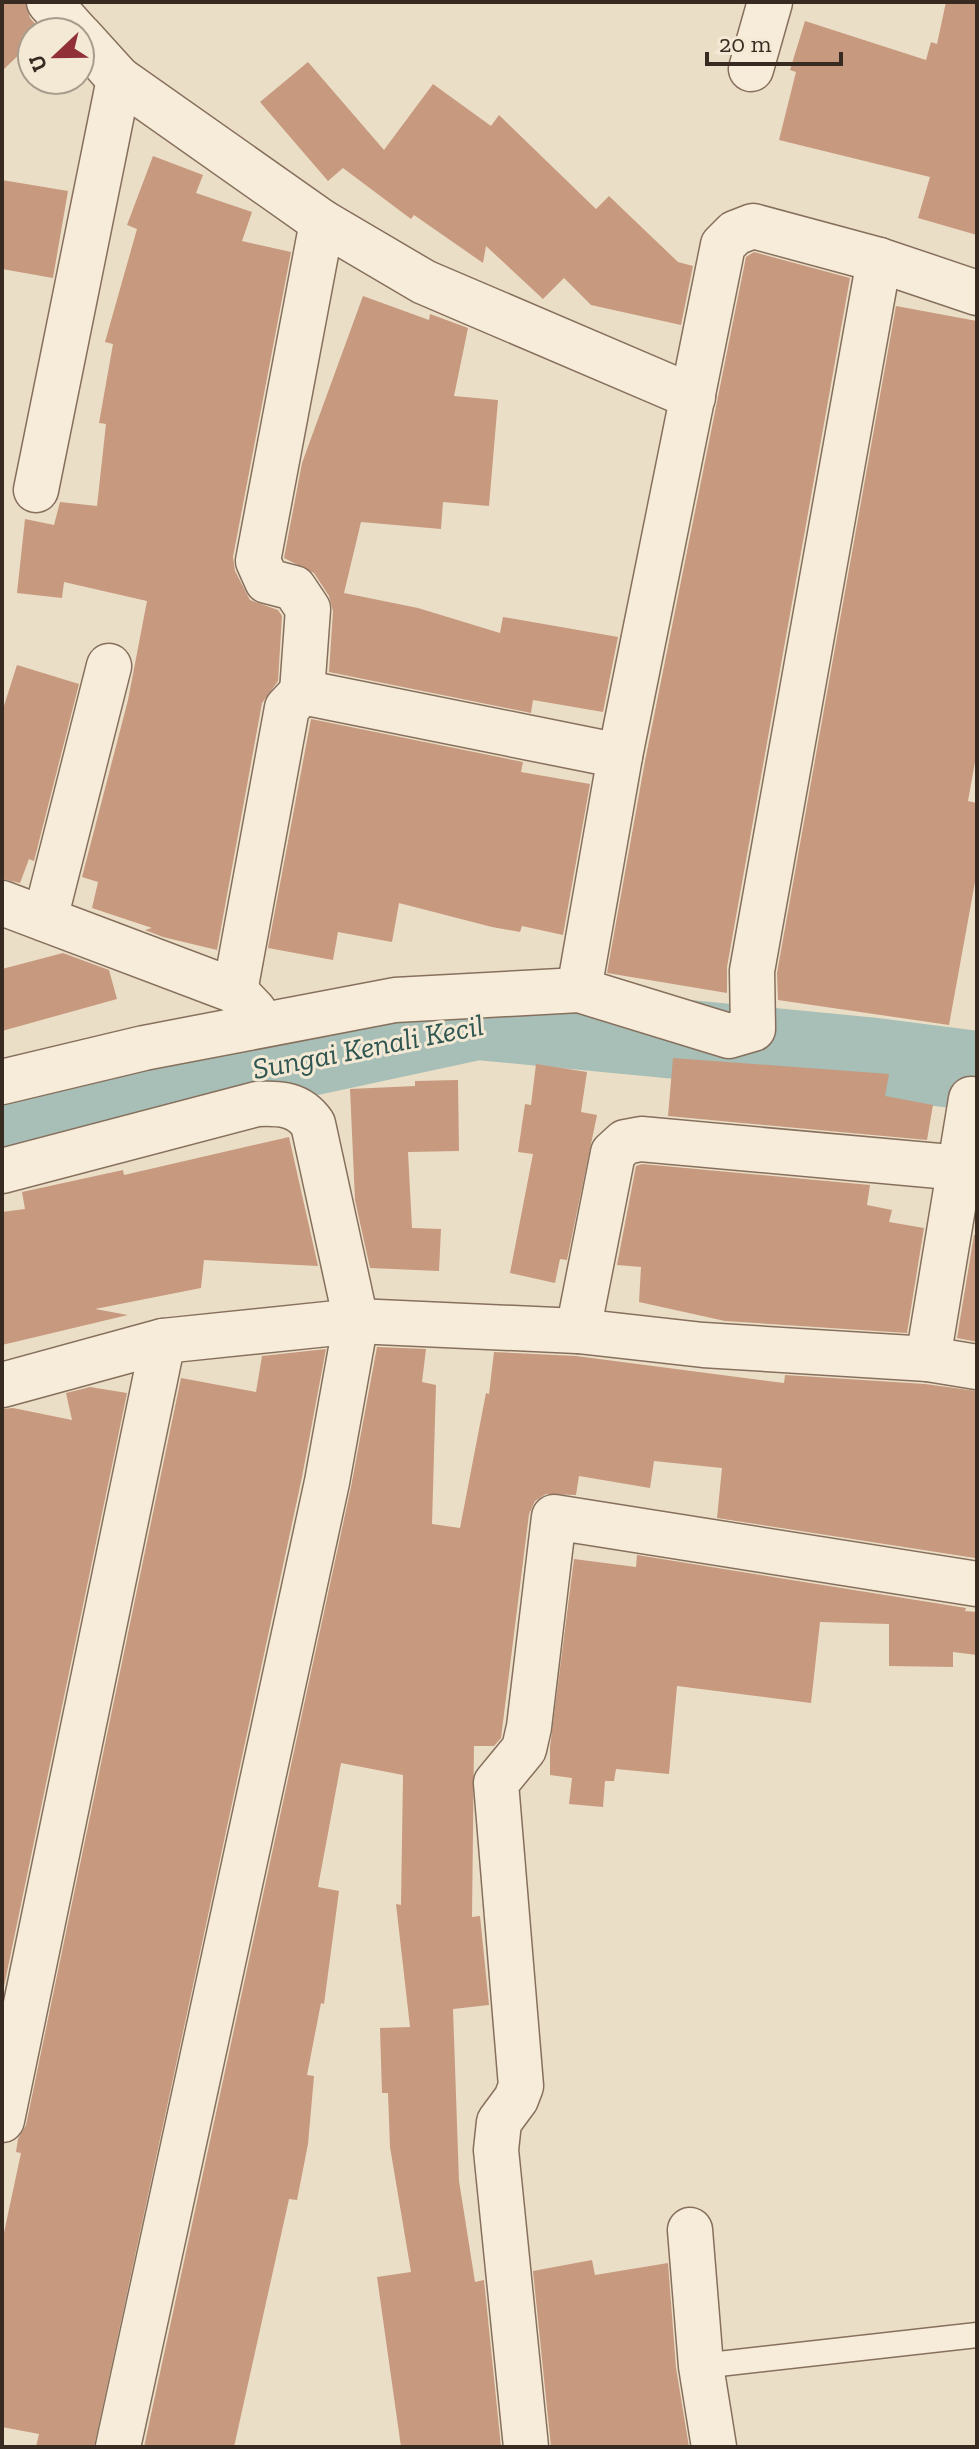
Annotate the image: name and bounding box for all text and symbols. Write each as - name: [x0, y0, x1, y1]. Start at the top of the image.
- north arrow: [16, 16, 96, 96]
- scale bar: [707, 16, 841, 66]
- text: 20 m: [719, 29, 772, 58]
- text: U: [22, 51, 53, 76]
- water label: Sungai Kenali Kecil: [249, 1007, 487, 1087]

